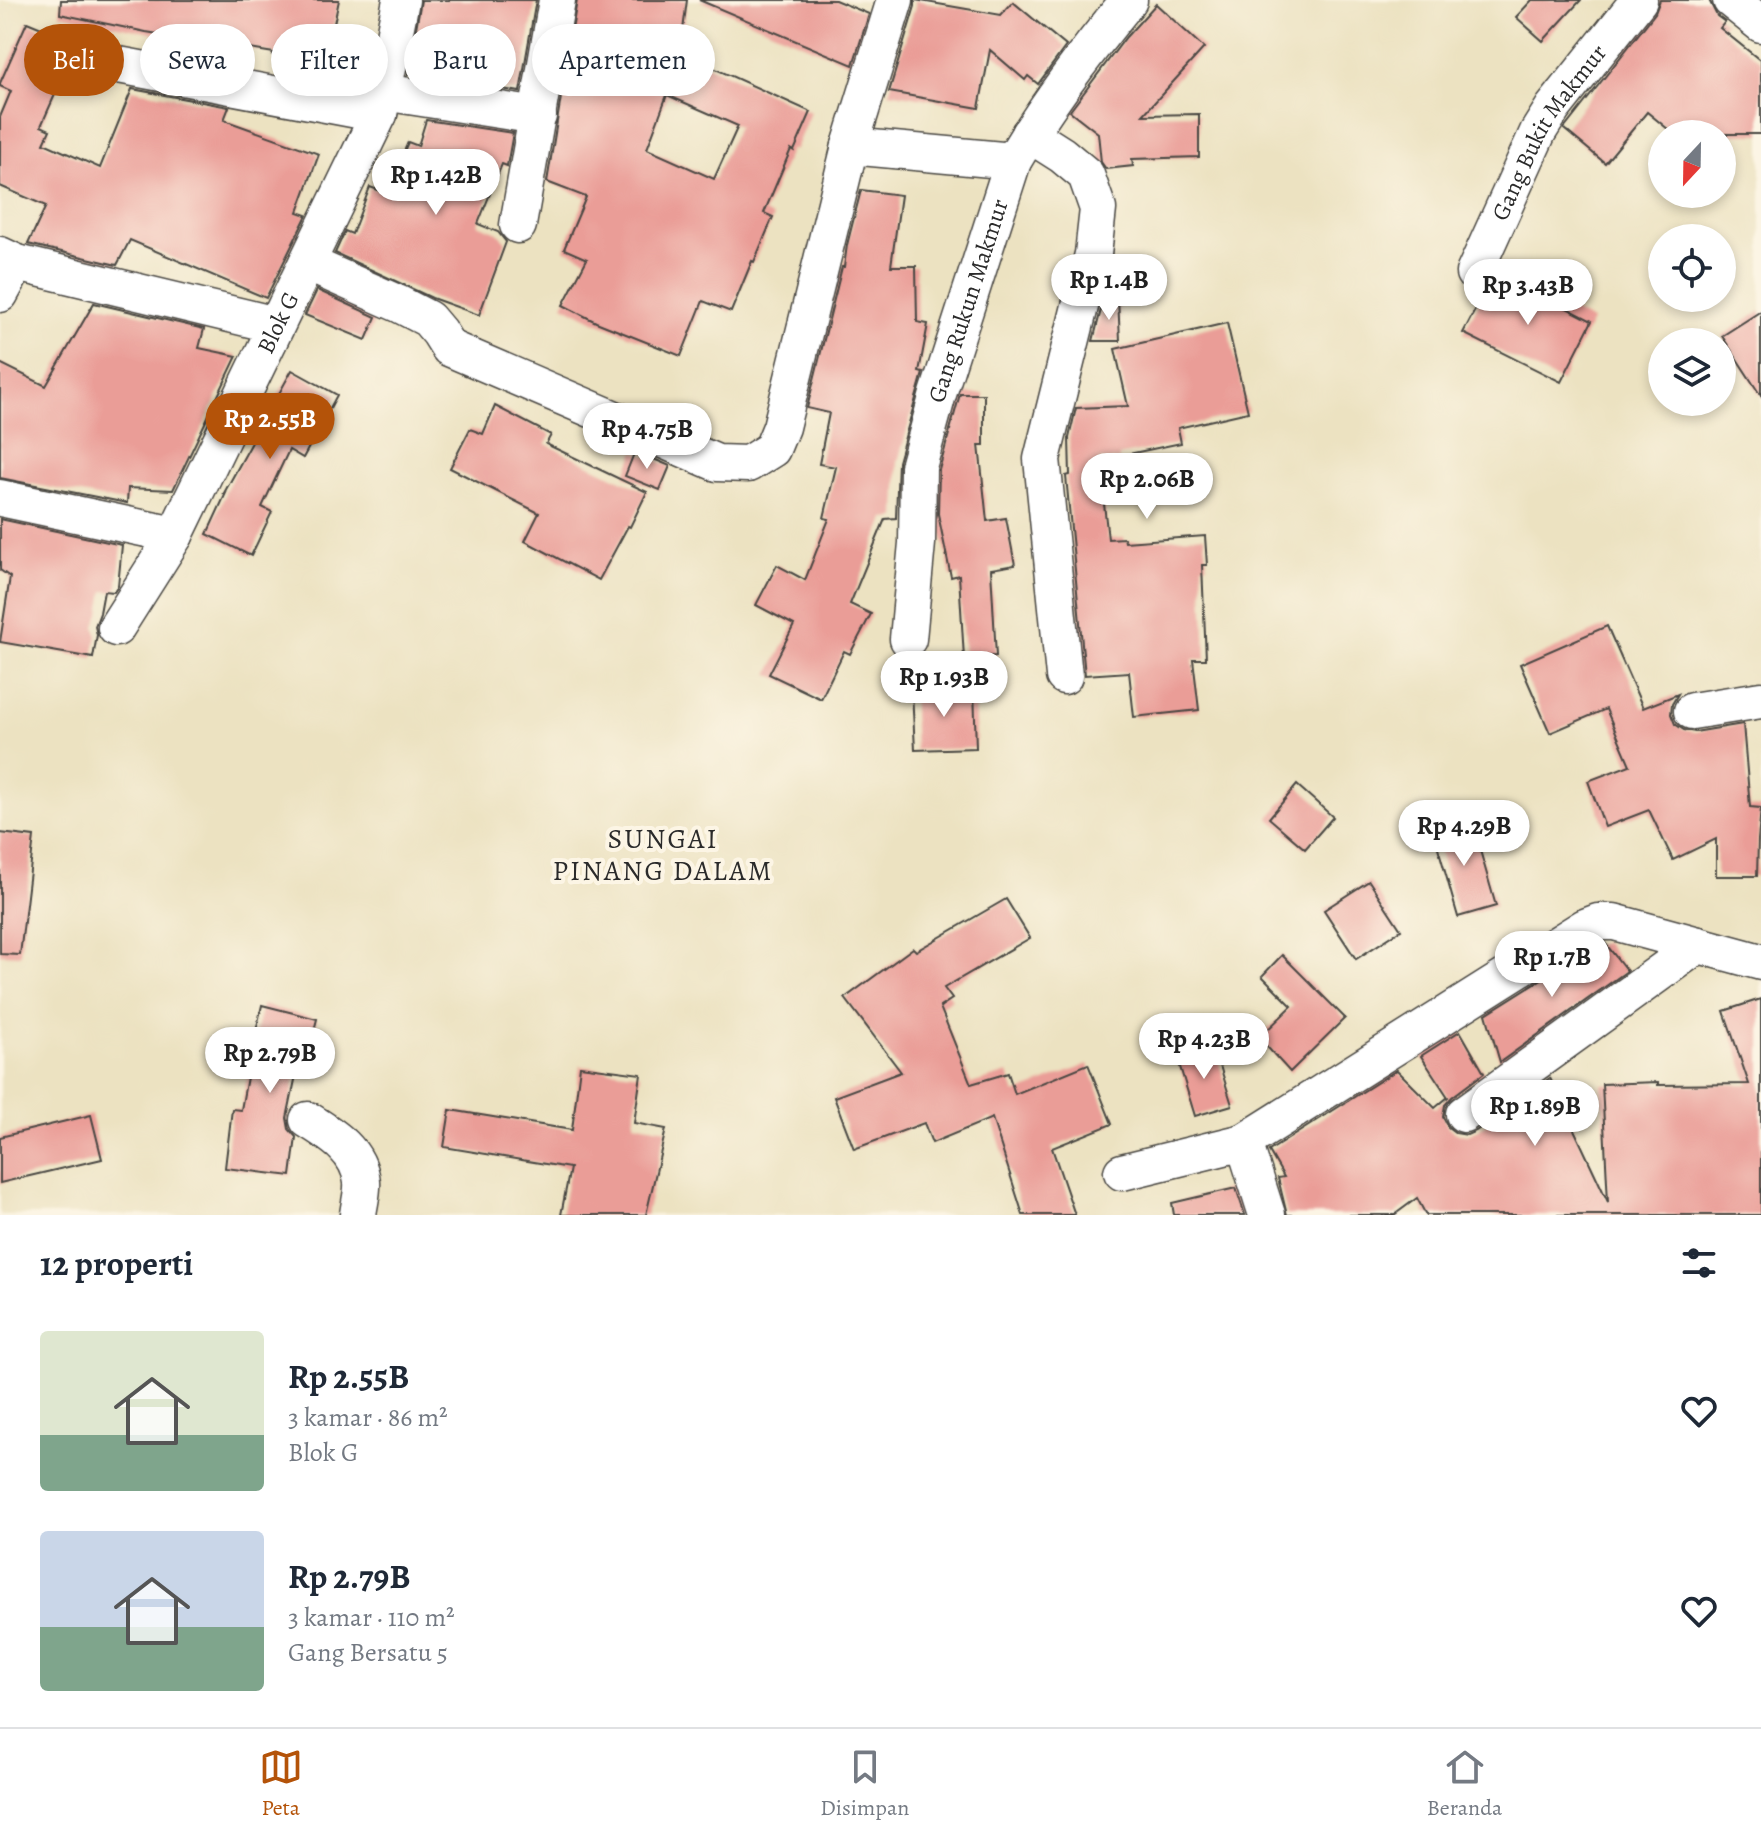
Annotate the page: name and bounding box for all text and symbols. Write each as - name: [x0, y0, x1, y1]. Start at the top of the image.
- chip: Beli: [24, 24, 124, 96]
- chip: Sewa: [140, 24, 255, 96]
- chip: Filter: [271, 24, 388, 96]
- chip: Baru: [404, 24, 516, 96]
- chip: Apartemen: [532, 24, 715, 96]
- street label: Gang Bukit Makmur: [1484, 38, 1614, 225]
- north arrow: [1648, 120, 1736, 208]
- map controls: [1648, 120, 1736, 416]
- pin: Rp 1.42B: [353, 149, 519, 217]
- text: Rp 1.42B: [390, 157, 482, 192]
- street label: Gang Rukun Makmur: [920, 195, 1016, 406]
- button: locate: [1648, 224, 1736, 312]
- pin: Rp 1.4B: [1035, 254, 1183, 322]
- pin: Rp 3.43B: [1445, 259, 1611, 327]
- text: Rp 1.4B: [1069, 262, 1149, 297]
- text: Rp 3.43B: [1482, 267, 1574, 302]
- street label: Blok G: [249, 287, 306, 359]
- button: layers: [1648, 328, 1736, 416]
- pin: Rp 2.55B: [187, 393, 353, 461]
- text: Rp 2.55B: [224, 401, 316, 436]
- pin: Rp 4.75B: [564, 403, 730, 471]
- text: Rp 4.75B: [601, 411, 693, 446]
- pin: Rp 2.06B: [1064, 453, 1230, 521]
- text: Rp 2.06B: [1099, 461, 1195, 496]
- pin: Rp 1.93B: [861, 651, 1027, 719]
- text: Rp 1.93B: [899, 659, 989, 694]
- pin: Rp 4.29B: [1381, 800, 1547, 868]
- text: Rp 4.29B: [1417, 808, 1511, 843]
- district label: SUNGAI PINANG DALAM: [553, 820, 773, 890]
- pin: Rp 1.7B: [1478, 931, 1626, 999]
- text: Rp 1.7B: [1513, 939, 1591, 974]
- pin: Rp 4.23B: [1121, 1013, 1287, 1081]
- text: Rp 4.23B: [1157, 1021, 1251, 1056]
- pin: Rp 2.79B: [187, 1027, 353, 1095]
- text: Rp 2.79B: [223, 1035, 317, 1070]
- pin: Rp 1.89B: [1452, 1080, 1618, 1148]
- text: Rp 1.89B: [1489, 1088, 1581, 1123]
- text: 12 properti: [40, 1240, 193, 1287]
- icon: filters: [1677, 1241, 1721, 1285]
- text: Rp 2.55B: [288, 1353, 409, 1400]
- icon: home: [104, 1363, 200, 1459]
- icon: heart: [1677, 1389, 1721, 1433]
- text: 3 kamar · 86 m²: [288, 1400, 448, 1435]
- text: Blok G: [288, 1435, 358, 1470]
- text: Rp 2.79B: [288, 1553, 411, 1600]
- icon: home: [104, 1563, 200, 1659]
- icon: heart: [1677, 1589, 1721, 1633]
- text: 3 kamar · 110 m²: [288, 1600, 455, 1635]
- text: Gang Bersatu 5: [288, 1635, 448, 1670]
- tab: Peta: [259, 1745, 303, 1823]
- tab: Disimpan: [820, 1745, 909, 1823]
- tab: Beranda: [1427, 1745, 1502, 1823]

